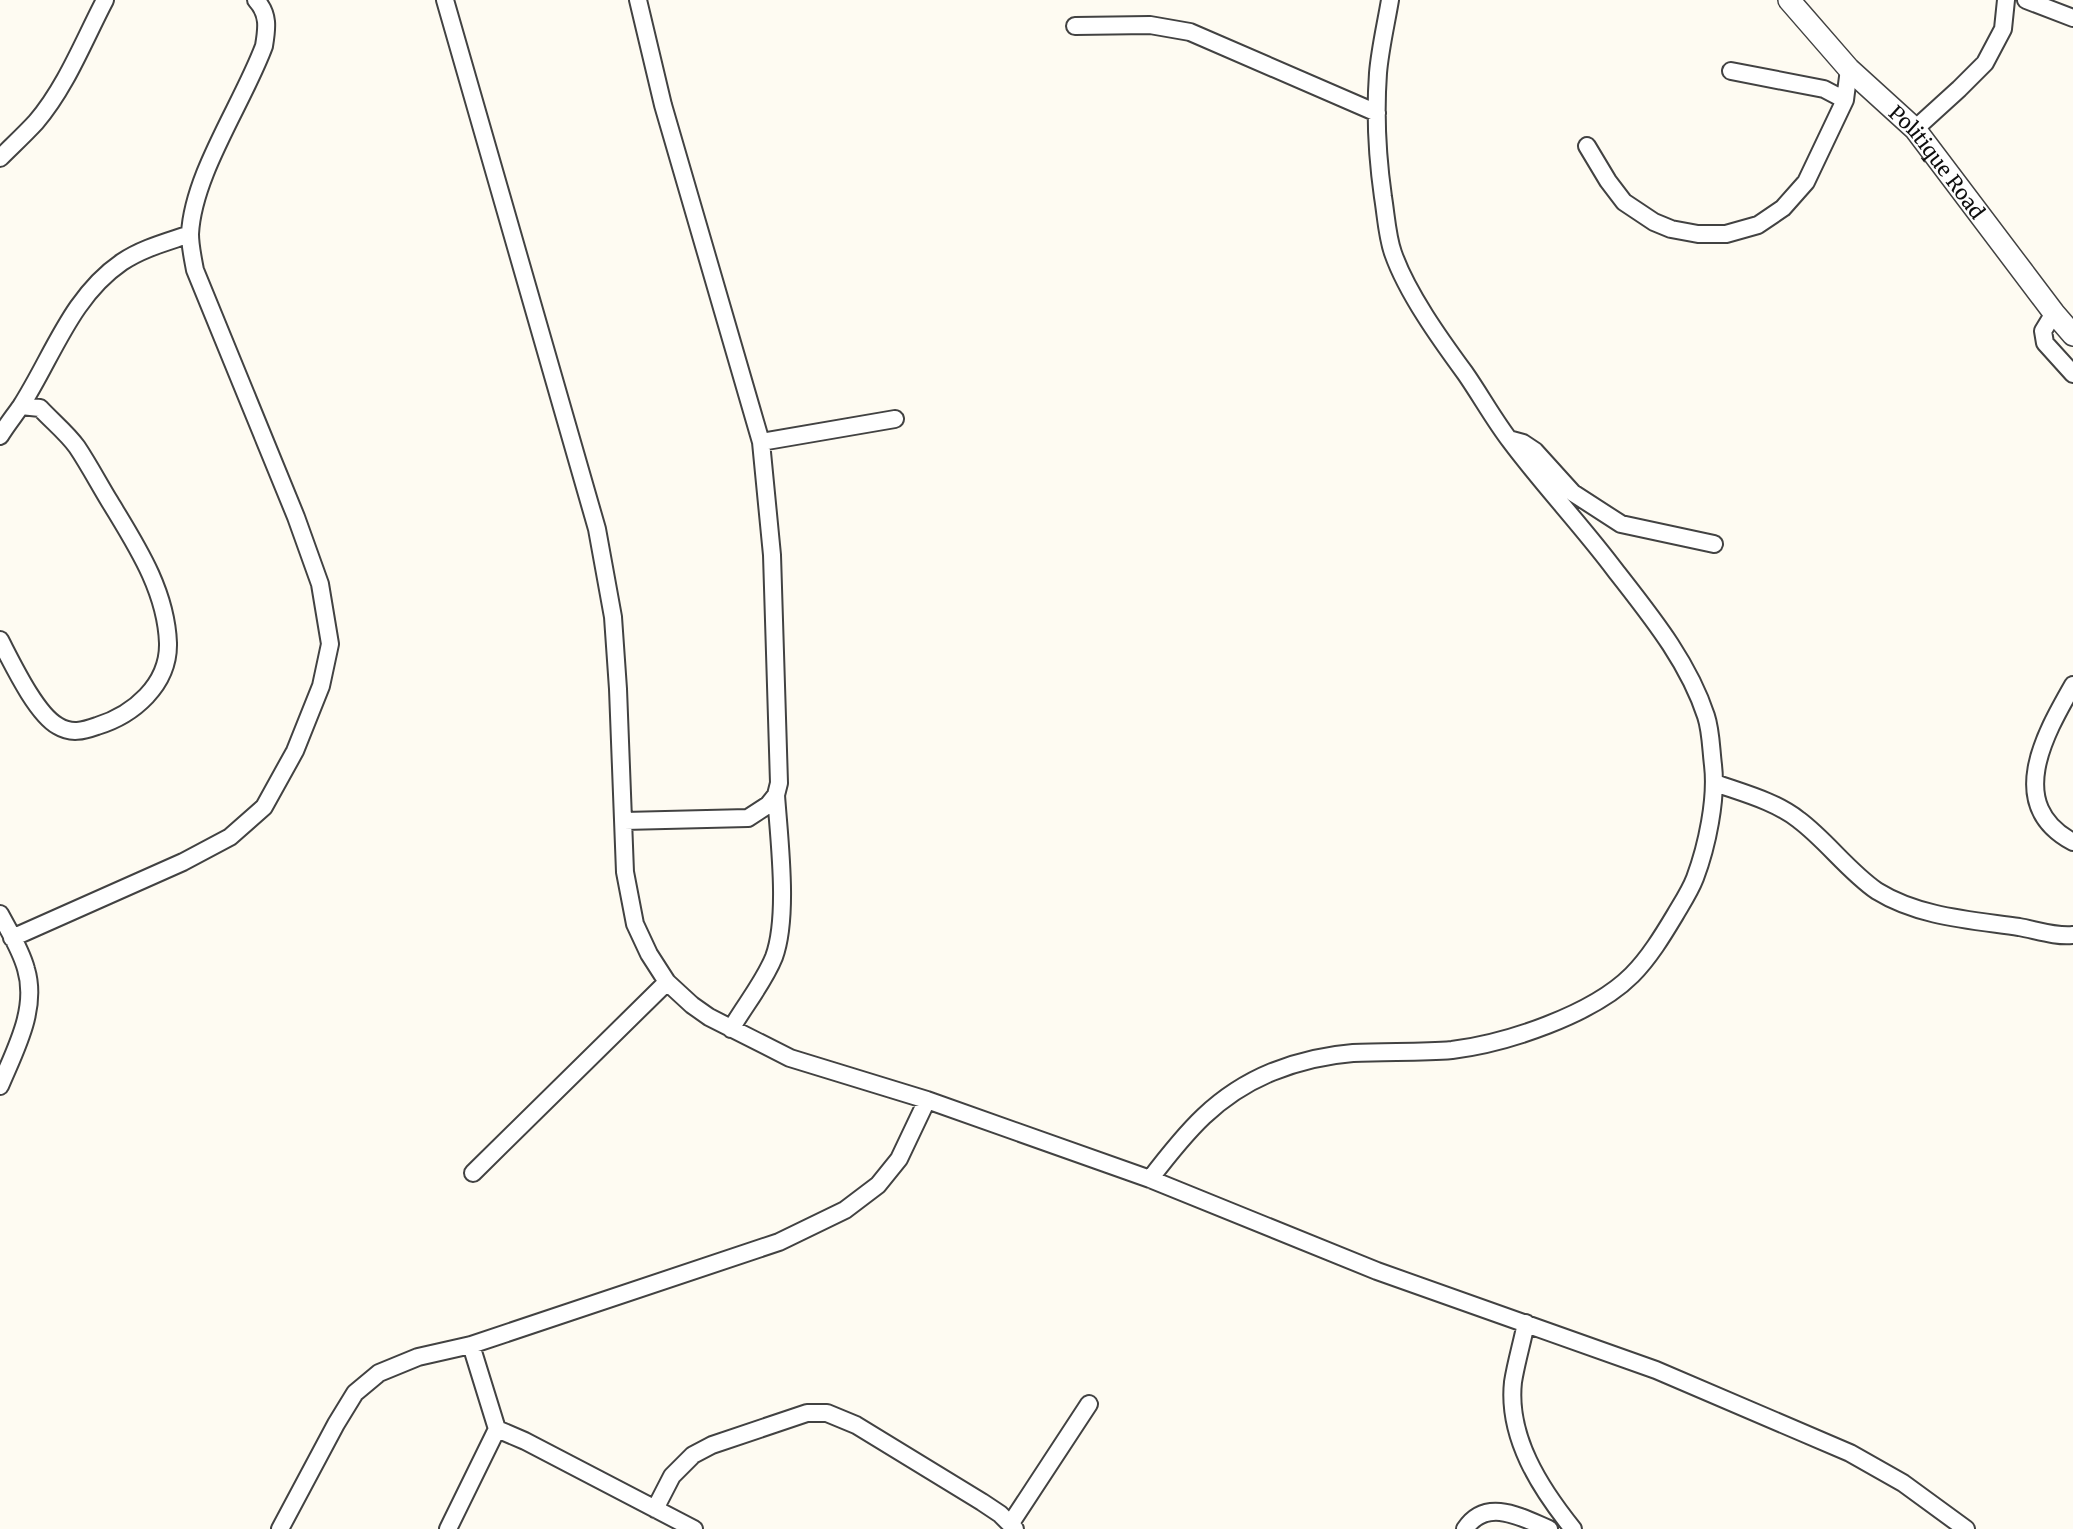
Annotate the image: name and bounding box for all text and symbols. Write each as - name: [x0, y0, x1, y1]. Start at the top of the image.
- street label: Politique Road: [1884, 100, 1991, 223]

